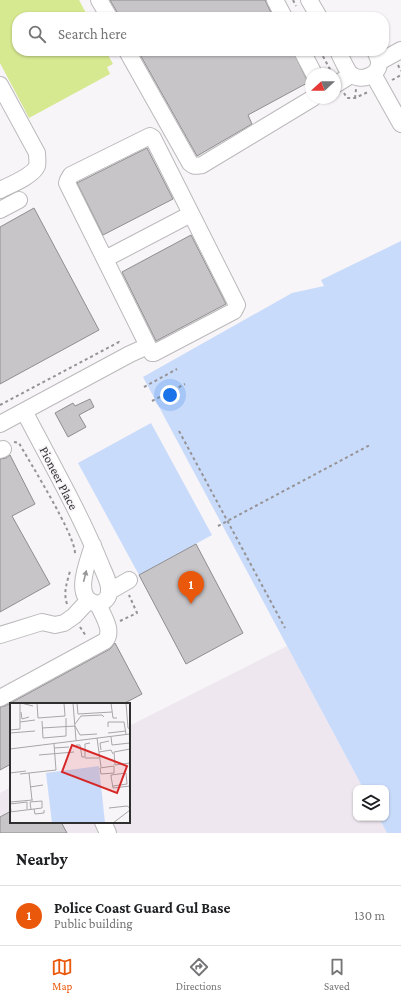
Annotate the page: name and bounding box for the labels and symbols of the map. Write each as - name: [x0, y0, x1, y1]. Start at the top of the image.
- north arrow: [305, 68, 341, 104]
- your location: [160, 385, 180, 405]
- street label: Pioneer Place: [37, 444, 81, 512]
- one-way arrow: [82, 570, 88, 582]
- pin: 1: [178, 571, 204, 604]
- inset map: [10, 703, 130, 823]

